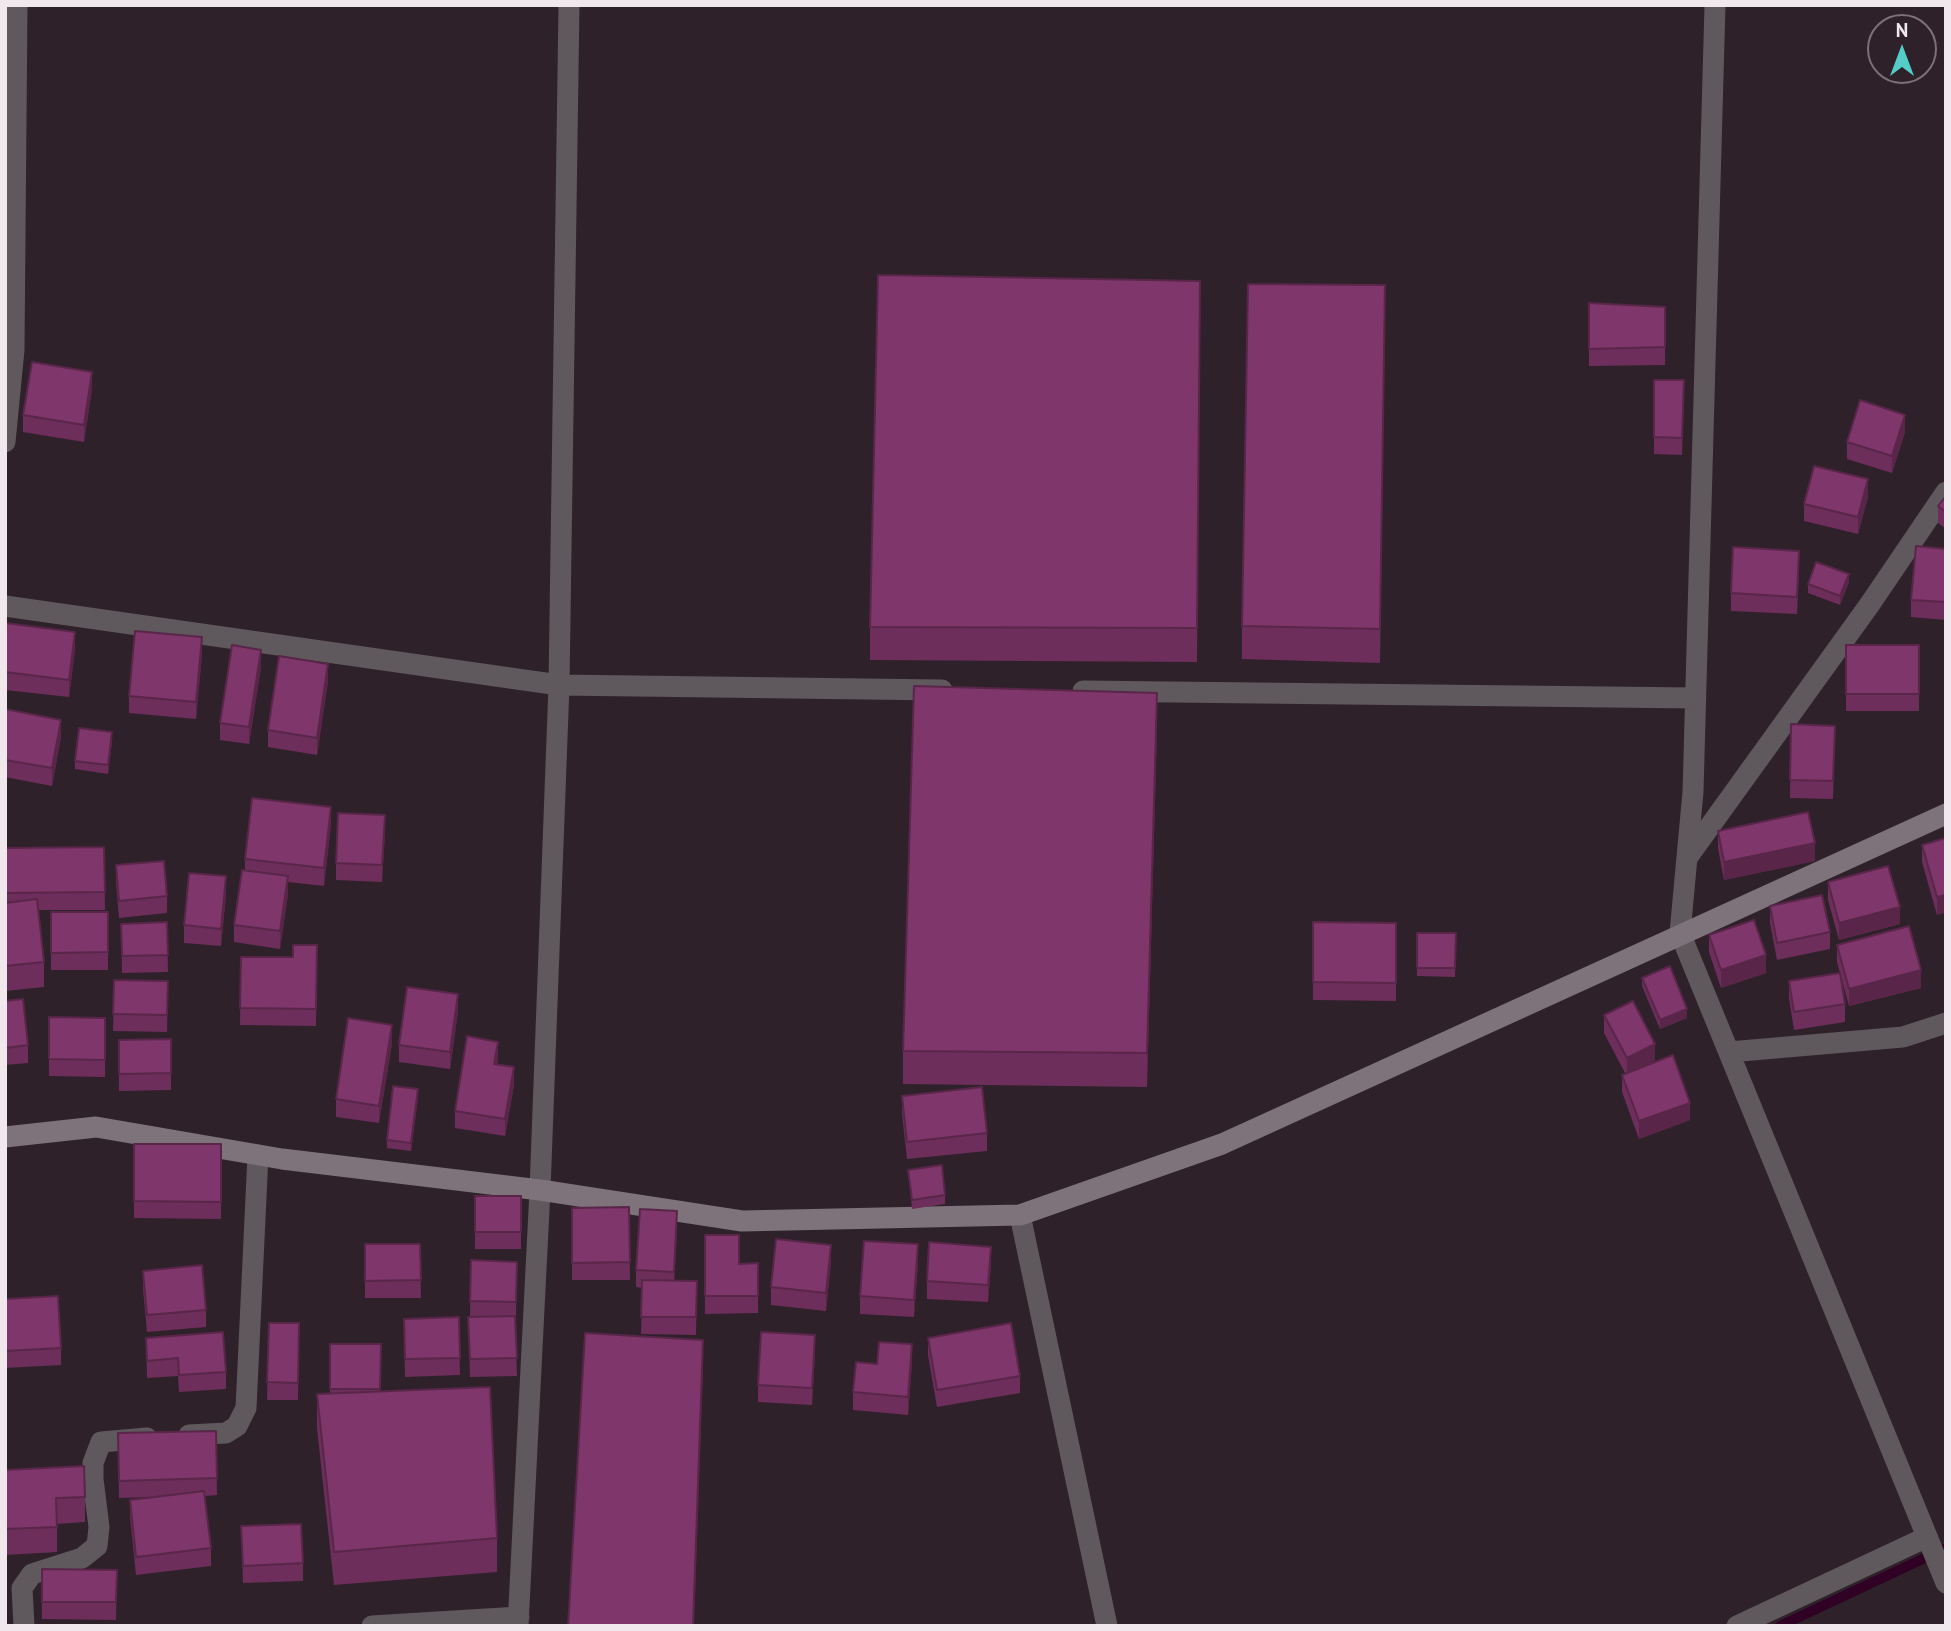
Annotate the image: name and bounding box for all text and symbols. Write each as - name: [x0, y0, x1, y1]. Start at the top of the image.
- north arrow: [1867, 14, 1937, 84]
- text: N: [1896, 18, 1908, 42]

